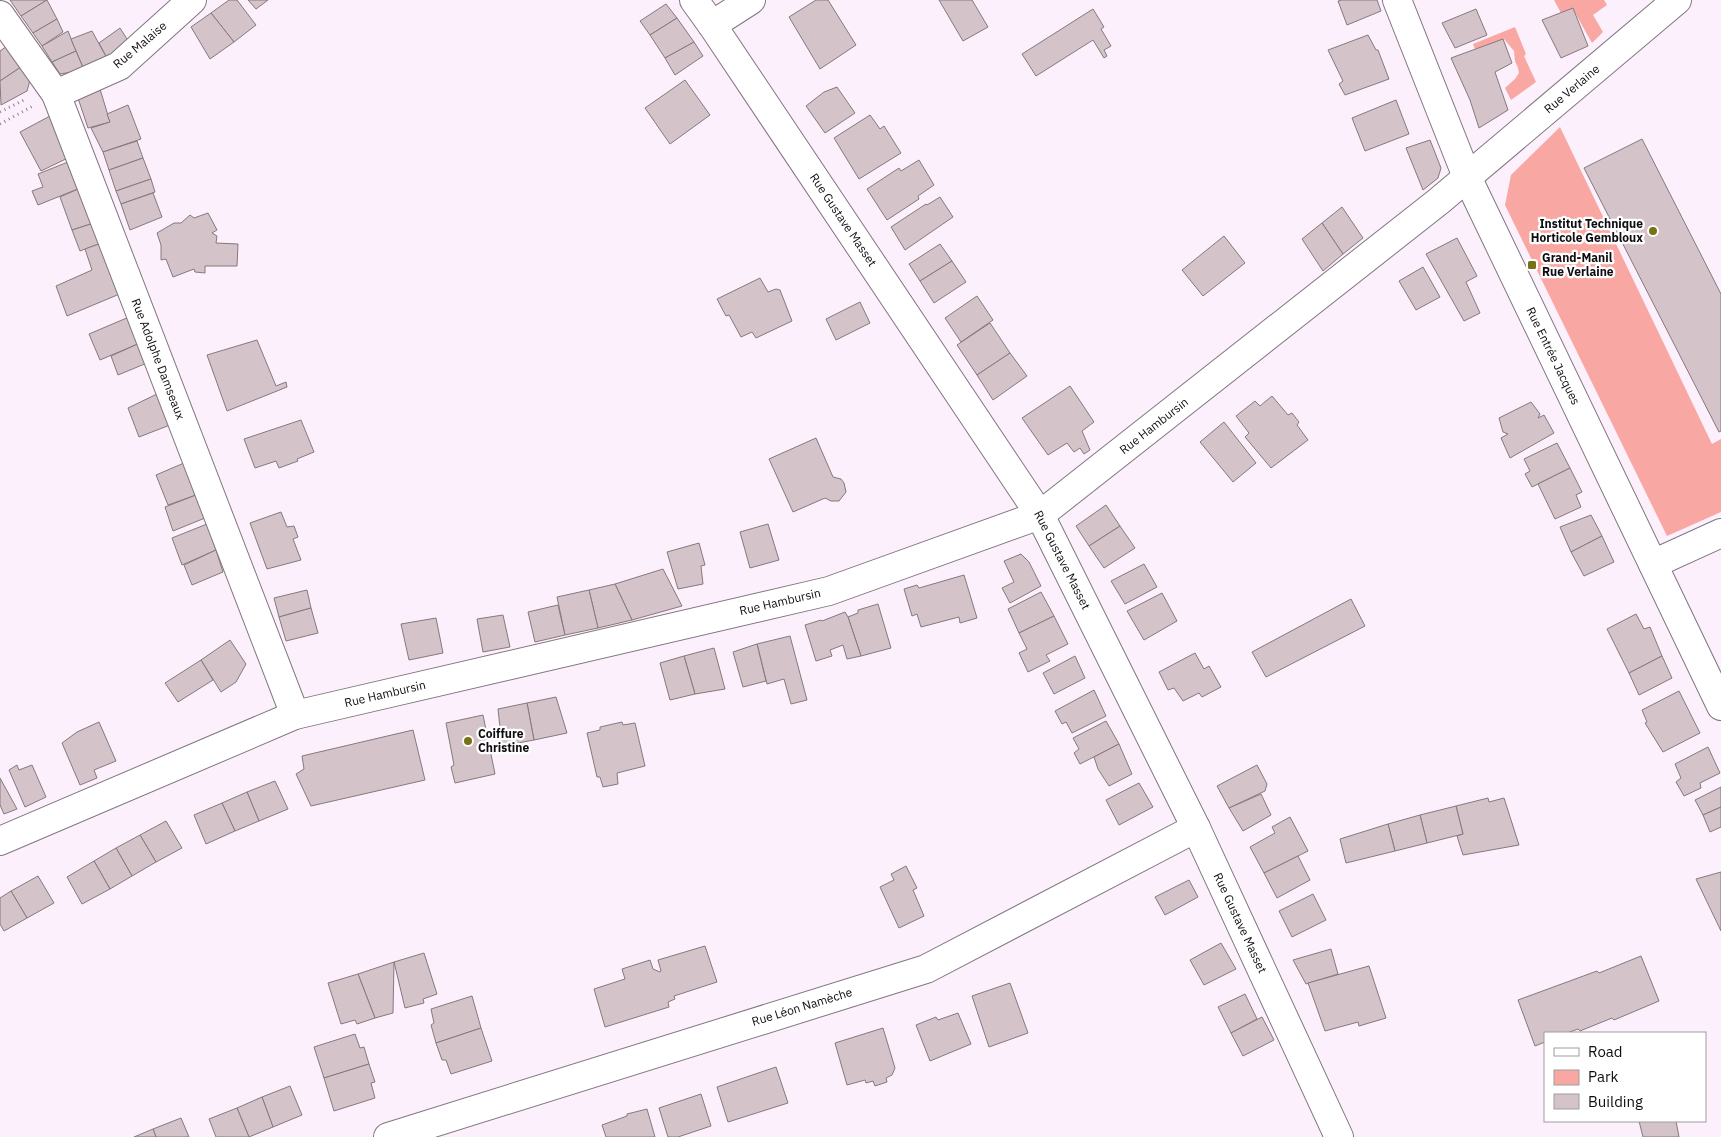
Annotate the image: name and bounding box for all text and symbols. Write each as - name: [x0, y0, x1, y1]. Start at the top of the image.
- street label: Rue Malaise: [110, 18, 170, 71]
- street label: Rue Verlaine: [1541, 61, 1603, 116]
- street label: Rue Gustave Masset: [807, 170, 880, 269]
- place label: Institut Technique Horticole Gembloux: [1531, 216, 1643, 245]
- marker: Institut Technique Horticole Gembloux: [1647, 225, 1659, 237]
- place label: Grand-Manil Rue Verlaine: [1542, 250, 1614, 279]
- marker: Grand-Manil Rue Verlaine: [1526, 259, 1538, 271]
- street label: Rue Adolphe Damseaux: [128, 296, 188, 421]
- street label: Rue Entrée Jacques: [1523, 304, 1584, 407]
- street label: Rue Hambursin: [1116, 394, 1191, 457]
- street label: Rue Gustave Masset: [1031, 508, 1094, 612]
- street label: Rue Hambursin: [738, 585, 822, 618]
- street label: Rue Hambursin: [343, 677, 427, 710]
- place label: Coiffure Christine: [478, 726, 529, 755]
- marker: Coiffure Christine: [462, 735, 474, 747]
- street label: Rue Gustave Masset: [1211, 870, 1270, 975]
- street label: Rue Léon Namèche: [750, 984, 854, 1029]
- legend: [1544, 1032, 1706, 1122]
- text: Road: [1588, 1042, 1623, 1061]
- text: Park: [1588, 1067, 1618, 1086]
- text: Building: [1588, 1092, 1643, 1111]

